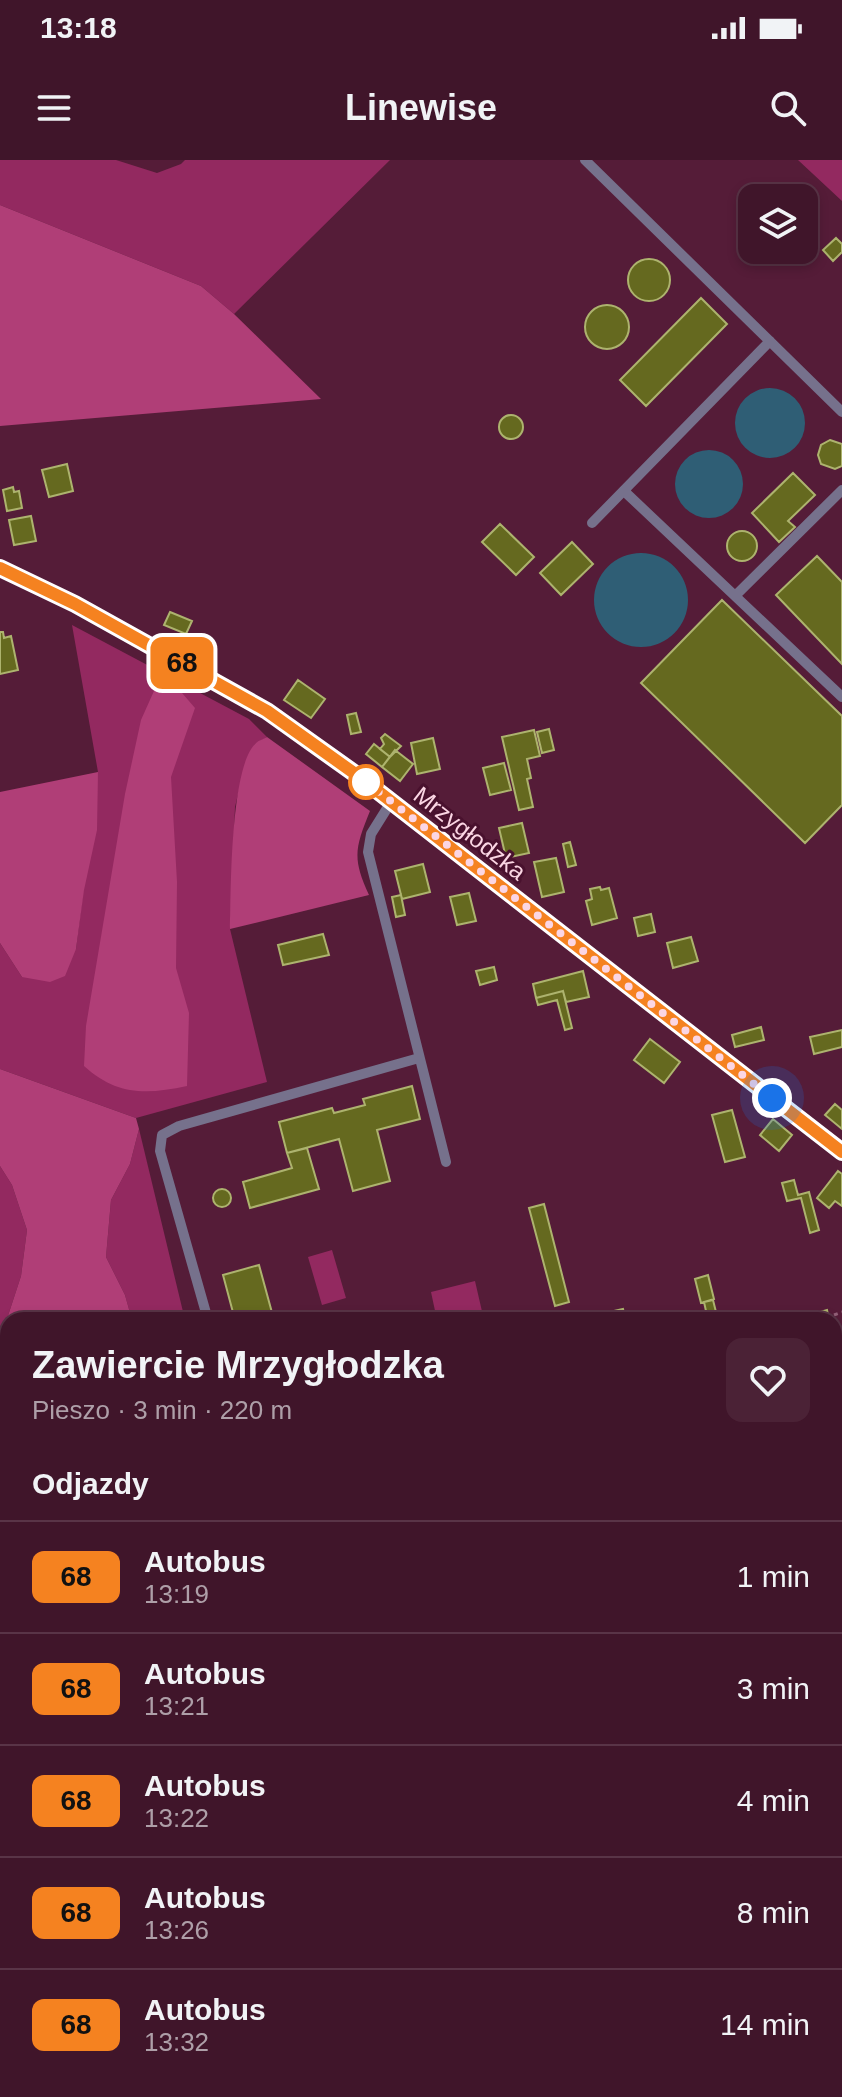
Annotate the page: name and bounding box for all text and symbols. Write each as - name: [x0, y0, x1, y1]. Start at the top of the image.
- text: 13:18: [40, 11, 117, 44]
- icon: menu: [32, 86, 76, 130]
- icon: search: [766, 86, 810, 130]
- text: Linewise: [345, 87, 497, 128]
- map controls: [738, 184, 818, 264]
- button: layers: [738, 184, 818, 264]
- line badge: 68: [146, 637, 218, 689]
- text: 68: [166, 647, 198, 678]
- unlabelled marker: [349, 765, 383, 799]
- street label: Mrzygłodzka: [409, 781, 532, 886]
- your location: [752, 1078, 792, 1118]
- button: heart: [726, 1338, 810, 1422]
- text: Zawiercie Mrzygłodzka: [32, 1344, 444, 1386]
- text: Pieszo · 3 min · 220 m: [32, 1395, 292, 1425]
- text: Odjazdy: [32, 1467, 149, 1500]
- text: Autobus: [144, 1545, 266, 1578]
- text: 1 min: [737, 1560, 810, 1593]
- text: 68: [60, 1561, 92, 1592]
- text: 13:19: [144, 1579, 209, 1609]
- text: Autobus: [144, 1657, 266, 1690]
- text: 3 min: [737, 1672, 810, 1705]
- text: 68: [60, 1673, 92, 1704]
- text: 13:21: [144, 1691, 209, 1721]
- text: Autobus: [144, 1769, 266, 1802]
- text: 4 min: [737, 1784, 810, 1817]
- text: 68: [60, 1785, 92, 1816]
- text: 13:22: [144, 1803, 209, 1833]
- text: Autobus: [144, 1881, 266, 1914]
- text: 8 min: [737, 1896, 810, 1929]
- text: 68: [60, 1897, 92, 1928]
- text: 13:26: [144, 1915, 209, 1945]
- text: Autobus: [144, 1993, 266, 2026]
- text: 14 min: [720, 2008, 810, 2041]
- text: 68: [60, 2009, 92, 2040]
- text: 13:32: [144, 2027, 209, 2057]

